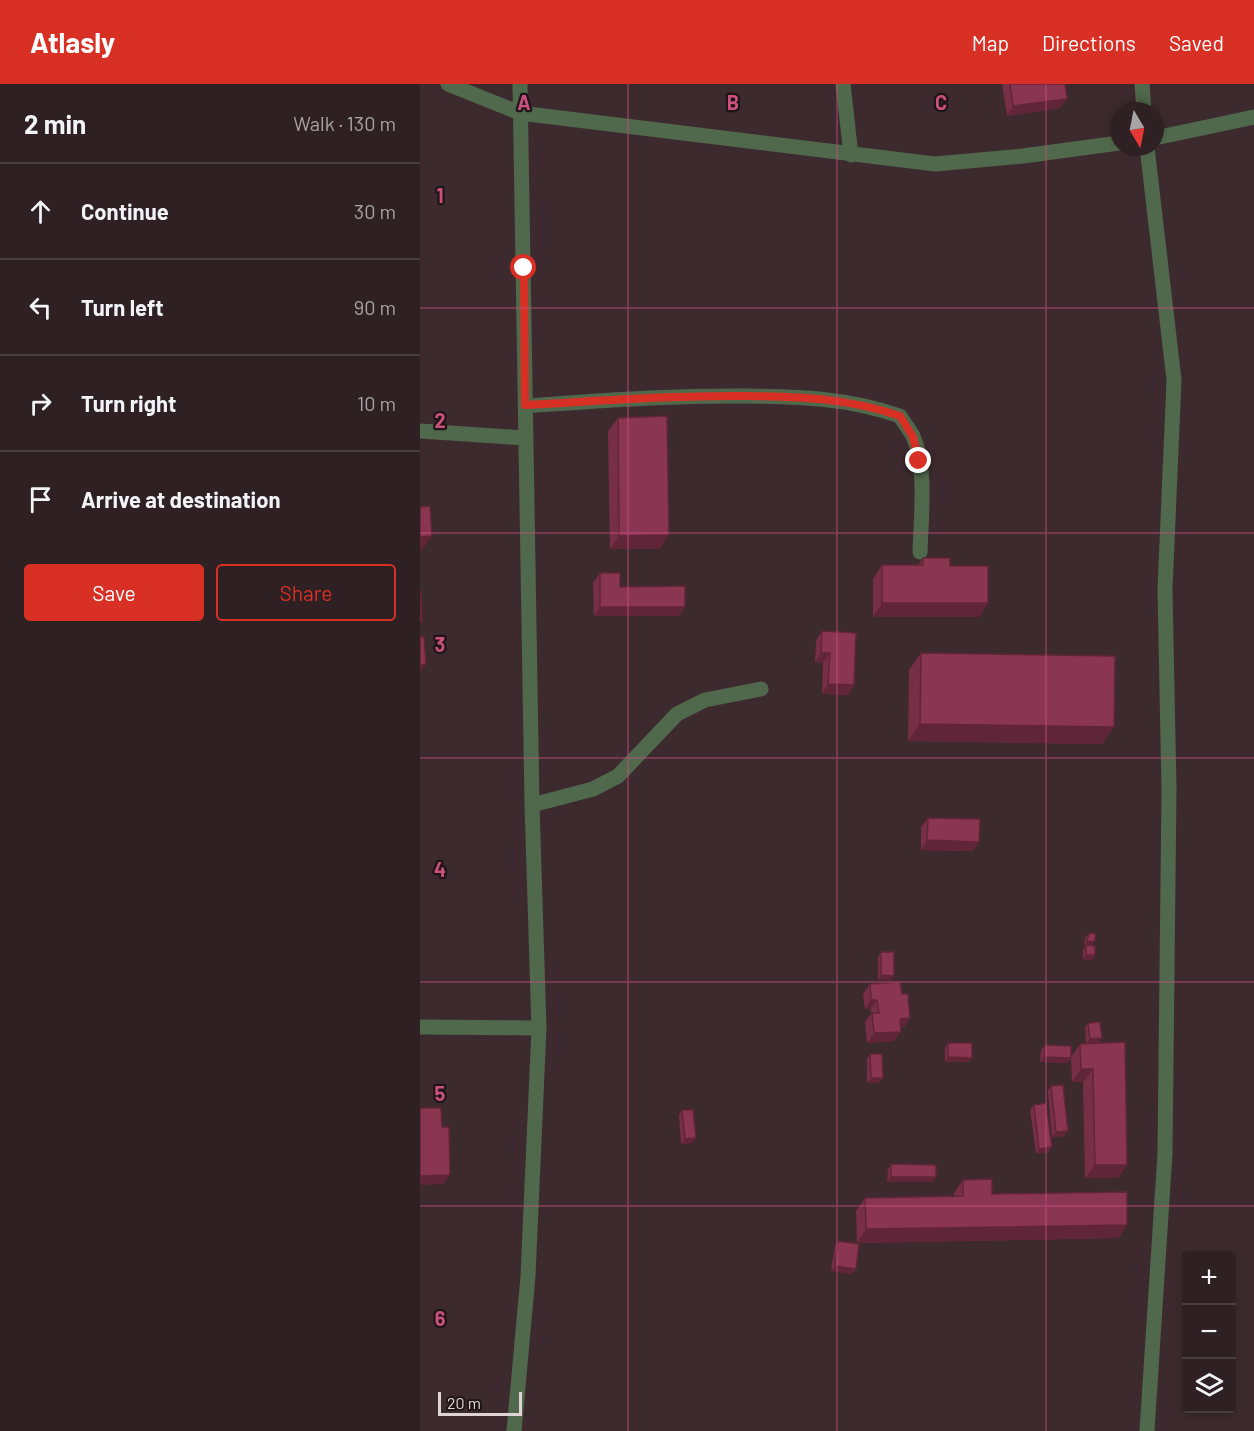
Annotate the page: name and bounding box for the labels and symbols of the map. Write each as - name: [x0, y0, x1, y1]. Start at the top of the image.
- text: A: [517, 90, 531, 114]
- text: B: [727, 90, 739, 114]
- text: C: [935, 90, 947, 114]
- north arrow: [1110, 102, 1164, 156]
- text: 1: [436, 183, 444, 207]
- route start: [510, 254, 536, 280]
- text: 2: [434, 408, 446, 432]
- route end: [905, 447, 931, 473]
- text: 3: [435, 632, 445, 656]
- text: 4: [434, 857, 446, 881]
- text: 5: [435, 1081, 446, 1105]
- text: 6: [435, 1306, 446, 1330]
- scale bar: [438, 1389, 522, 1416]

